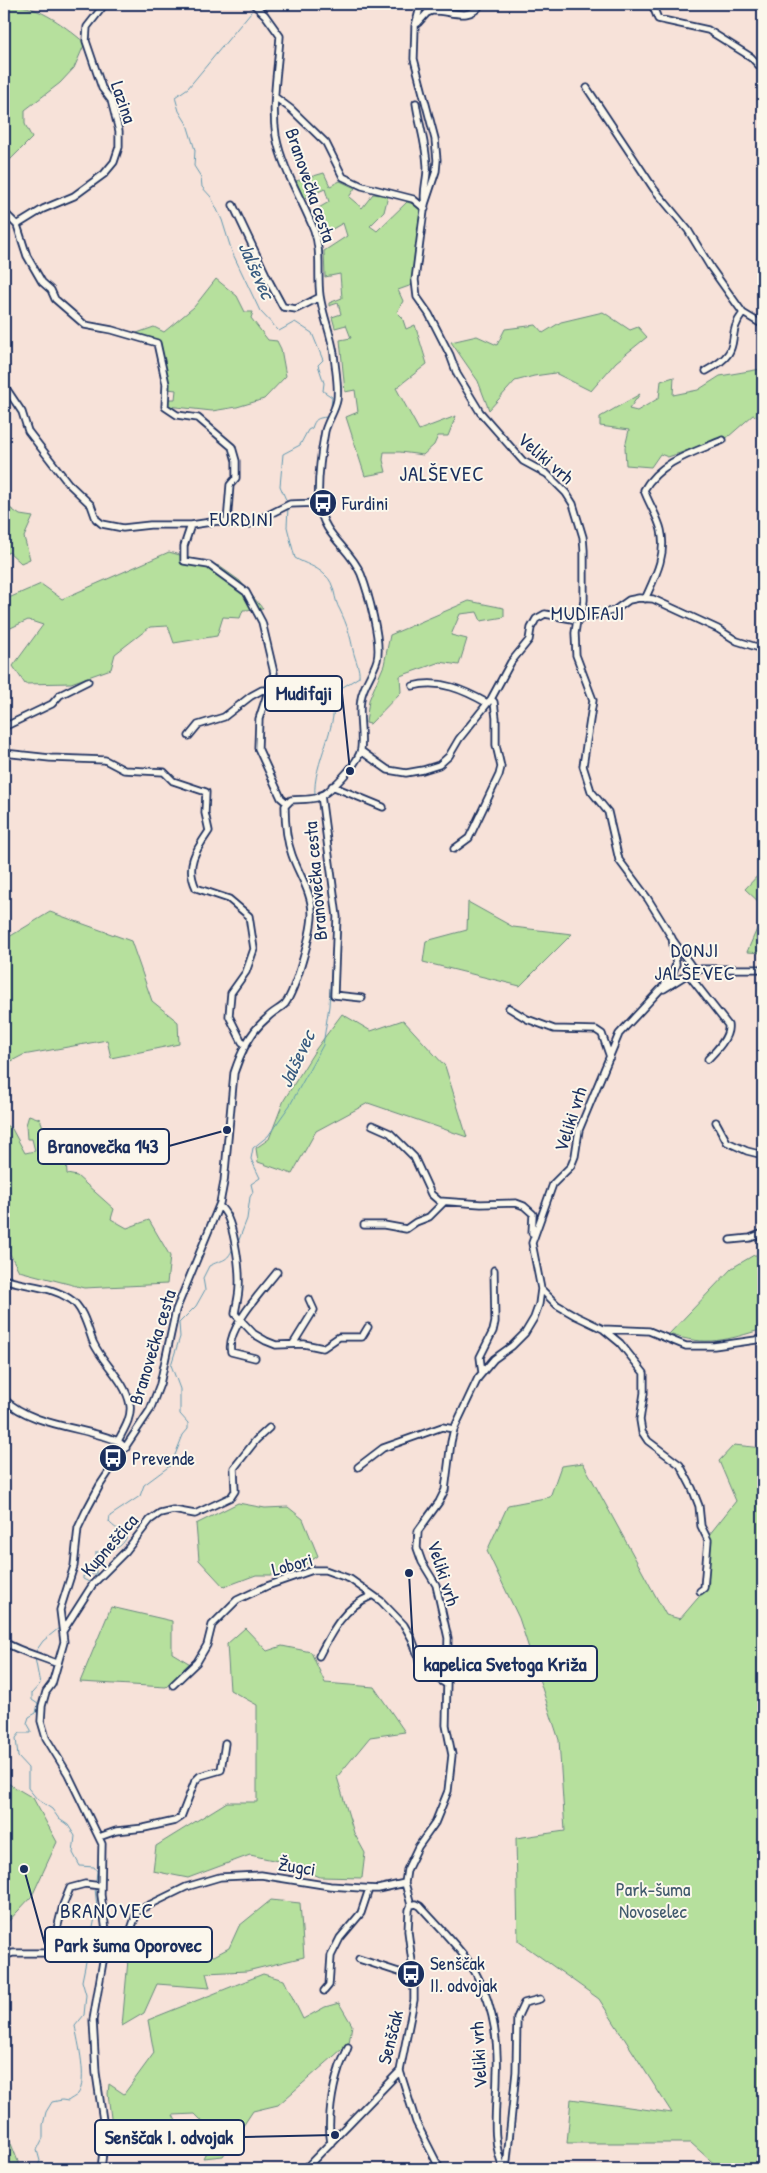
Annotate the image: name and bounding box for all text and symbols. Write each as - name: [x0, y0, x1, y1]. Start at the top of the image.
- street label: Lazina: [105, 77, 143, 127]
- street label: Branovečka cesta: [279, 124, 343, 246]
- water label: Jalševec: [232, 237, 282, 305]
- street label: Veliki vrh: [512, 426, 580, 490]
- district label: JALŠEVEC: [399, 459, 485, 488]
- bus stop icon: Furdini: [308, 488, 338, 518]
- place label: Furdini: [341, 490, 389, 516]
- district label: FURDINI: [209, 505, 274, 532]
- district label: MUDIFAJI: [551, 599, 625, 626]
- callout: Mudifaji: [265, 676, 342, 711]
- text: Mudifaji: [276, 679, 332, 706]
- street label: Branovečka cesta: [297, 820, 333, 941]
- district label: DONJI JALŠEVEC: [654, 936, 736, 986]
- water label: Jalševec: [271, 1024, 322, 1092]
- street label: Veliki vrh: [547, 1083, 593, 1155]
- callout: Branovečka 143: [38, 1129, 169, 1164]
- text: Branovečka 143: [48, 1132, 159, 1159]
- street label: Branovečka cesta: [122, 1286, 182, 1408]
- bus stop icon: Prevende: [98, 1443, 128, 1473]
- place label: Prevende: [132, 1445, 195, 1471]
- street label: Kupneščica: [74, 1508, 144, 1582]
- street label: Veliki vrh: [421, 1537, 467, 1609]
- street label: Lobori: [268, 1546, 316, 1582]
- callout: kapelica Svetoga Križa: [414, 1646, 597, 1681]
- text: kapelica Svetoga Križa: [423, 1650, 587, 1678]
- street label: Žugci: [277, 1850, 317, 1882]
- park label: Park-šuma Novoselec: [616, 1876, 691, 1924]
- district label: BRANOVEC: [60, 1896, 154, 1925]
- callout: Park šuma Oporovec: [45, 1927, 212, 1962]
- text: Park šuma Oporovec: [54, 1931, 203, 1959]
- place label: Senščak II. odvojak: [430, 1950, 498, 1998]
- bus stop icon: Senščak II. odvojak: [396, 1959, 426, 1989]
- street label: Senščak: [371, 2007, 409, 2067]
- street label: Veliki vrh: [463, 2021, 493, 2089]
- callout: Senščak I. odvojak: [95, 2120, 244, 2155]
- text: Senščak I. odvojak: [105, 2123, 234, 2150]

